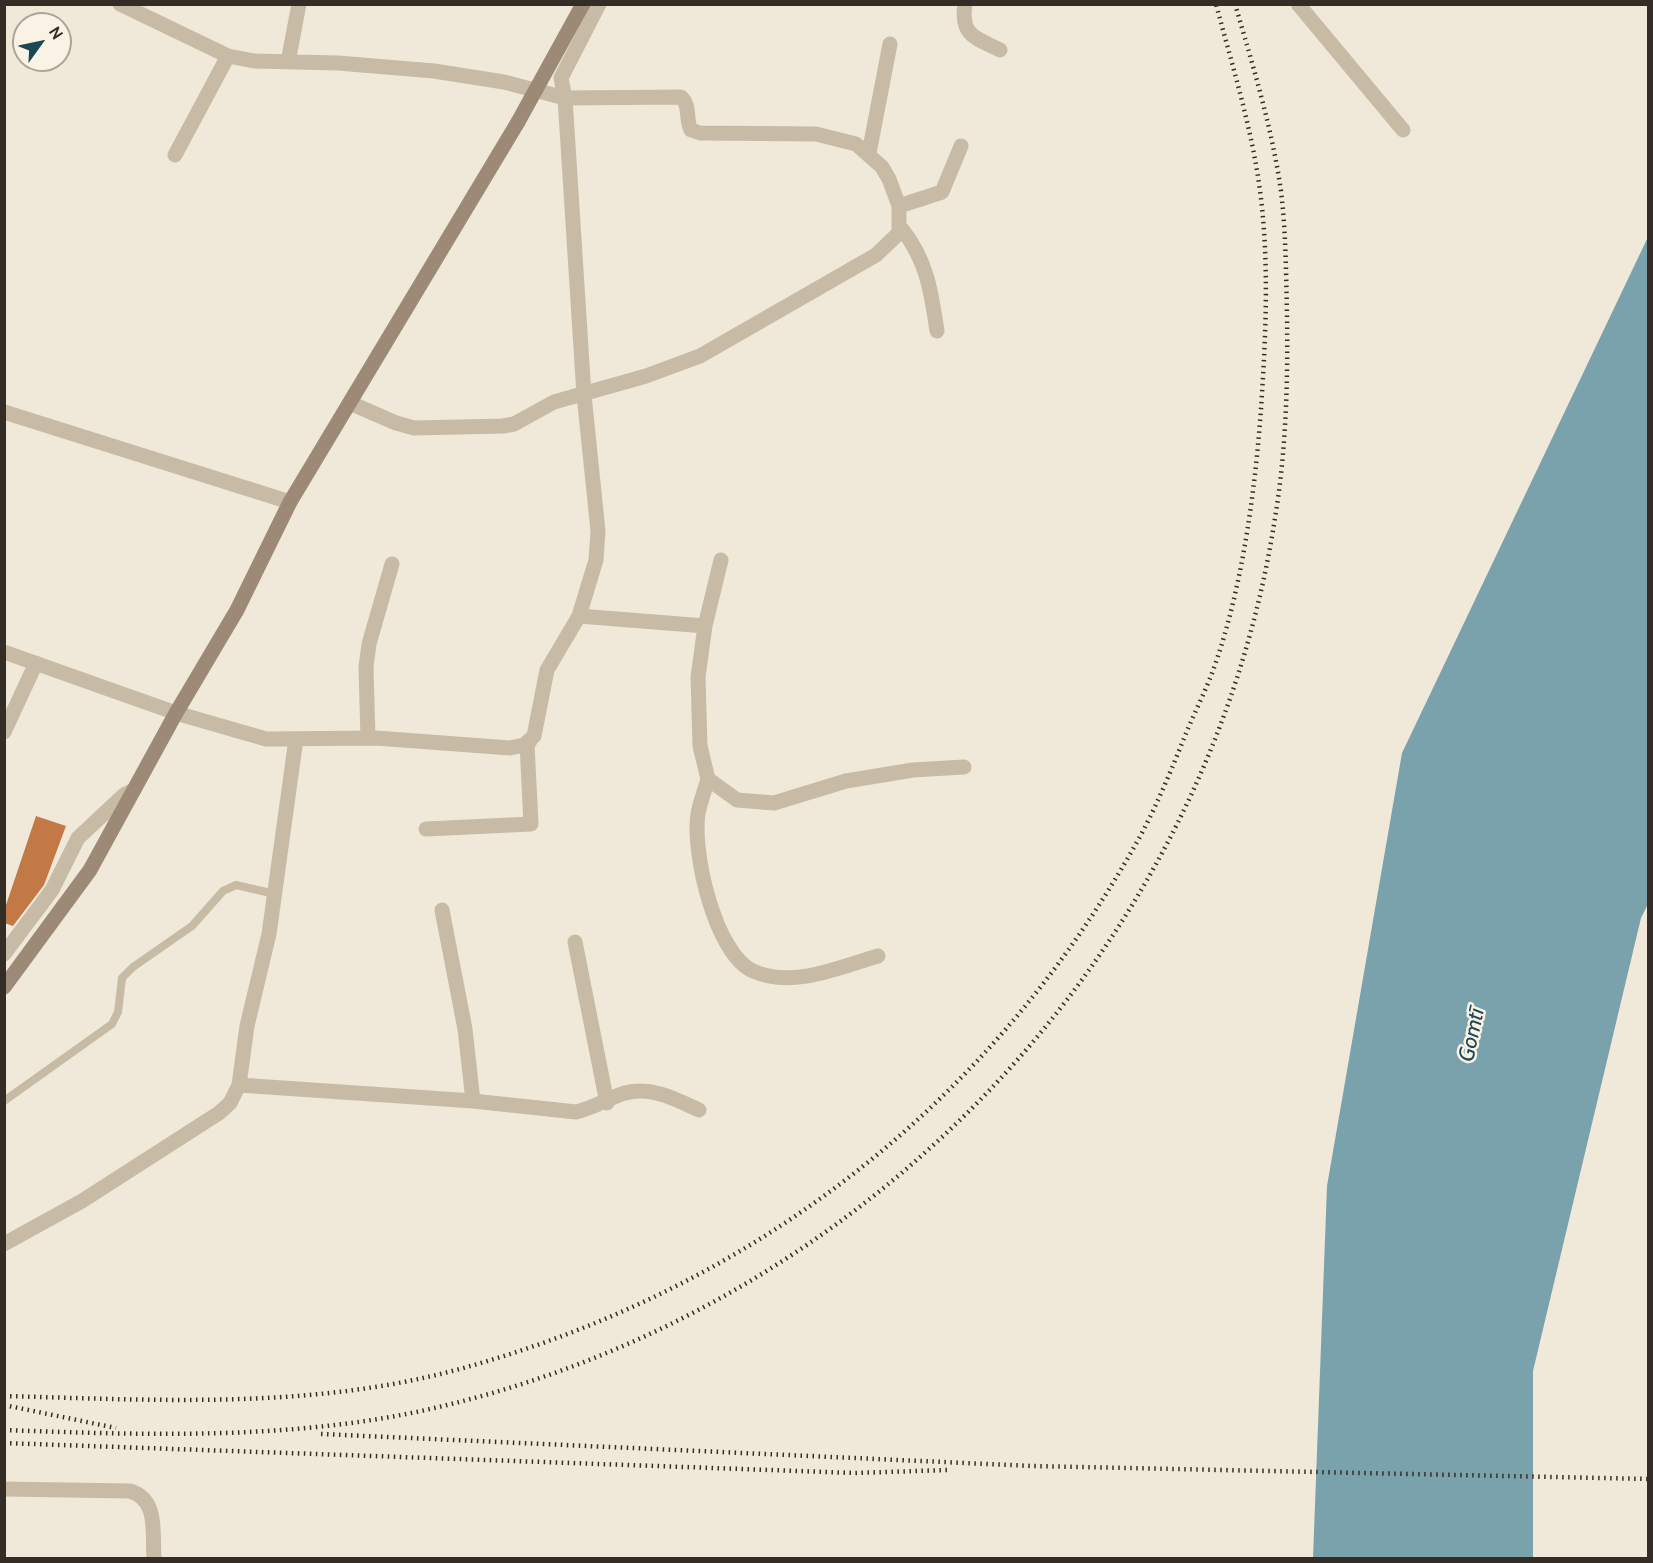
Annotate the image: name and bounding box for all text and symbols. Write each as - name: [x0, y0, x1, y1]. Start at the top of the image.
- north arrow: [12, 12, 72, 72]
- text: N: [45, 23, 67, 43]
- water label: Gomtī: [1453, 1006, 1491, 1064]

